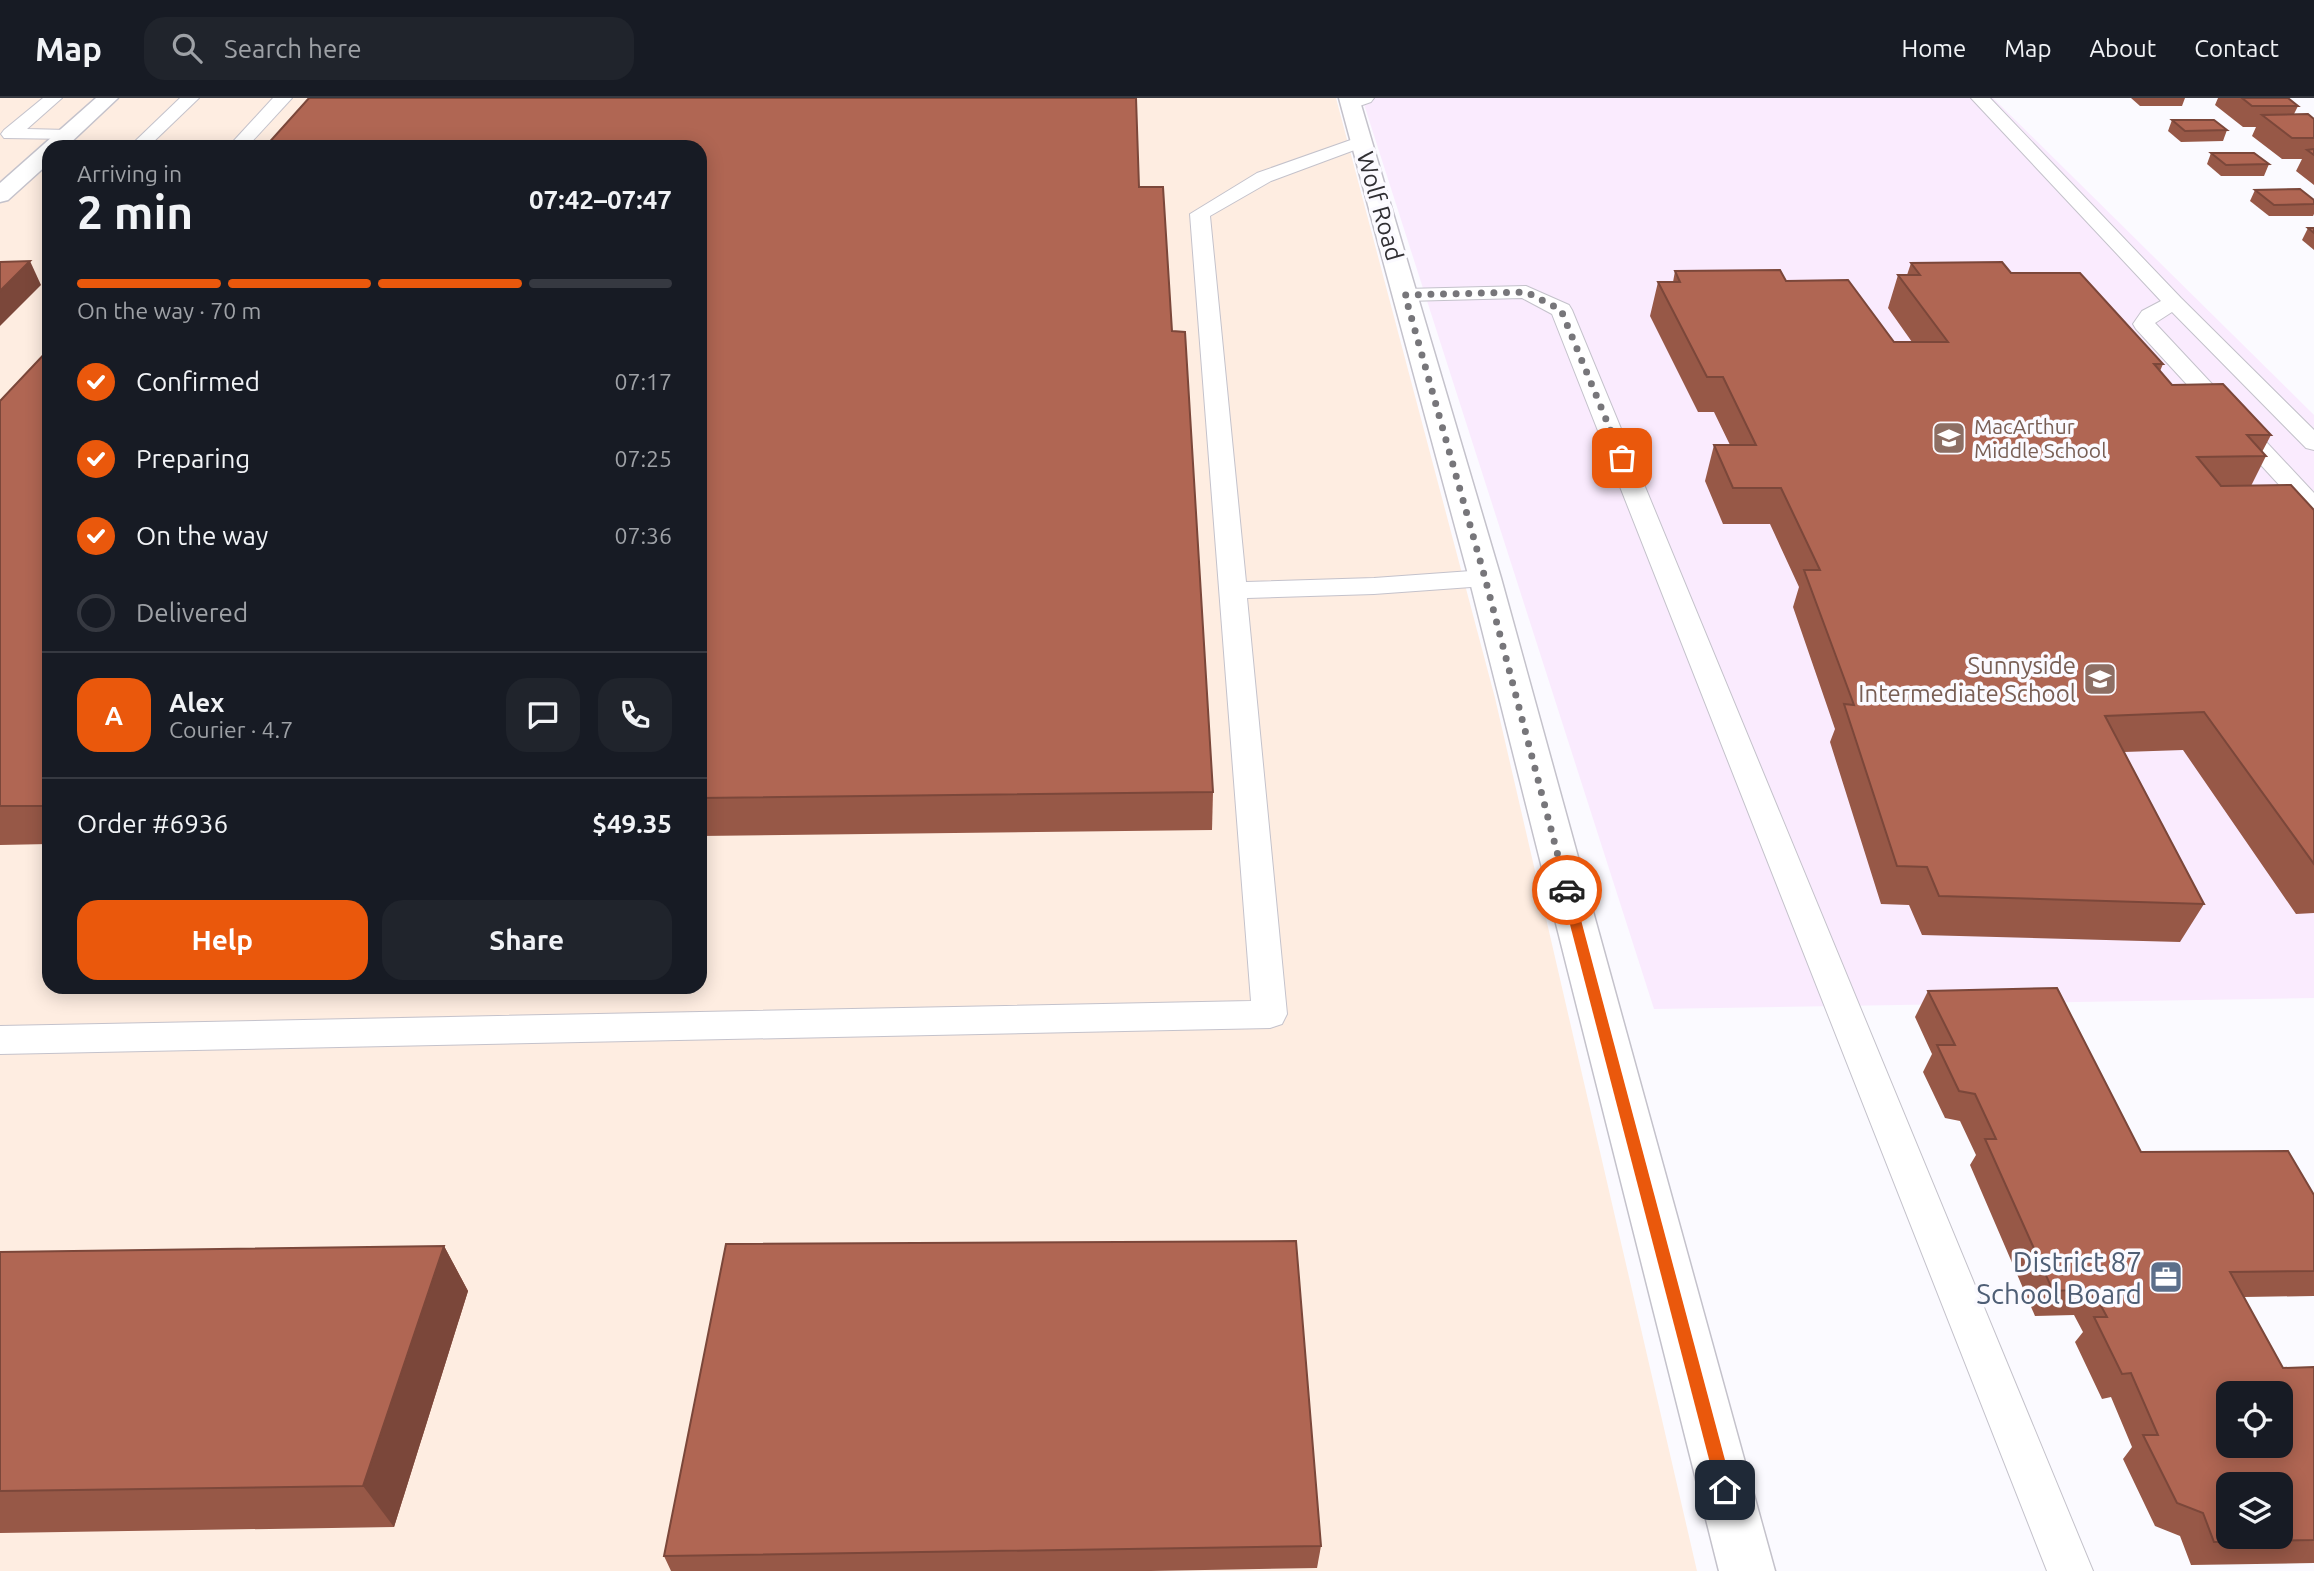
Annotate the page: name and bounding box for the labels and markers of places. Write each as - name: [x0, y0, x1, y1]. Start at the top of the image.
- place label: MacArthur Middle School: [1974, 414, 2107, 462]
- school or university icon: MacArthur Middle School: [1930, 419, 1968, 457]
- pin: [1592, 428, 1652, 488]
- place label: Sunnyside Intermediate School: [1858, 652, 2076, 707]
- school or university icon: Sunnyside Intermediate School: [2081, 660, 2119, 698]
- place label: District 87 School Board: [1976, 1246, 2142, 1309]
- office icon: District 87 School Board: [2147, 1258, 2185, 1296]
- pin: [1695, 1460, 1755, 1520]

